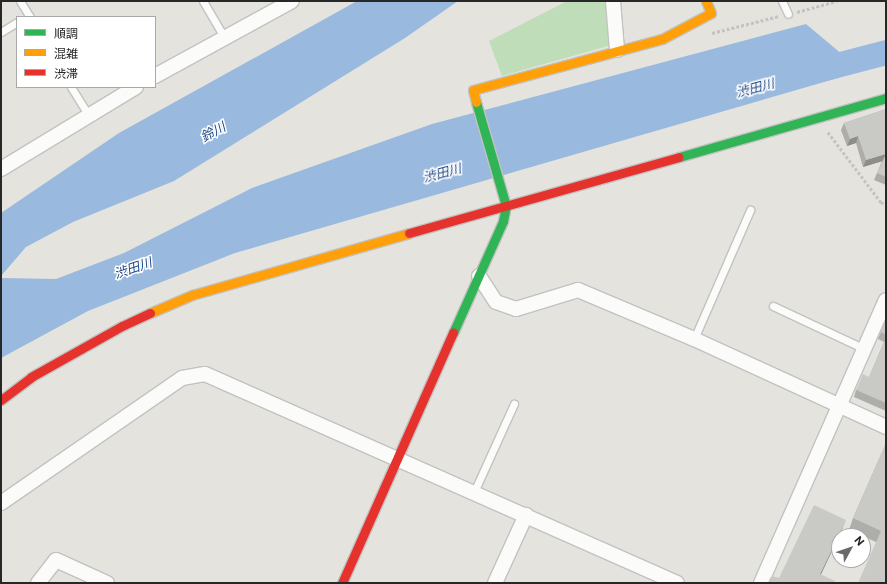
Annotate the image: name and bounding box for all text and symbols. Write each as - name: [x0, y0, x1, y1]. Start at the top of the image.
- legend: [16, 16, 156, 88]
- text: 順調: [54, 26, 78, 40]
- text: 混雑: [54, 46, 78, 60]
- text: 渋滞: [54, 66, 78, 80]
- water label: 渋田川: [734, 75, 776, 101]
- water label: 鈴川: [198, 119, 228, 145]
- water label: 渋田川: [421, 160, 463, 186]
- water label: 渋田川: [112, 254, 154, 282]
- north arrow: [831, 528, 871, 568]
- text: N: [852, 533, 867, 548]

